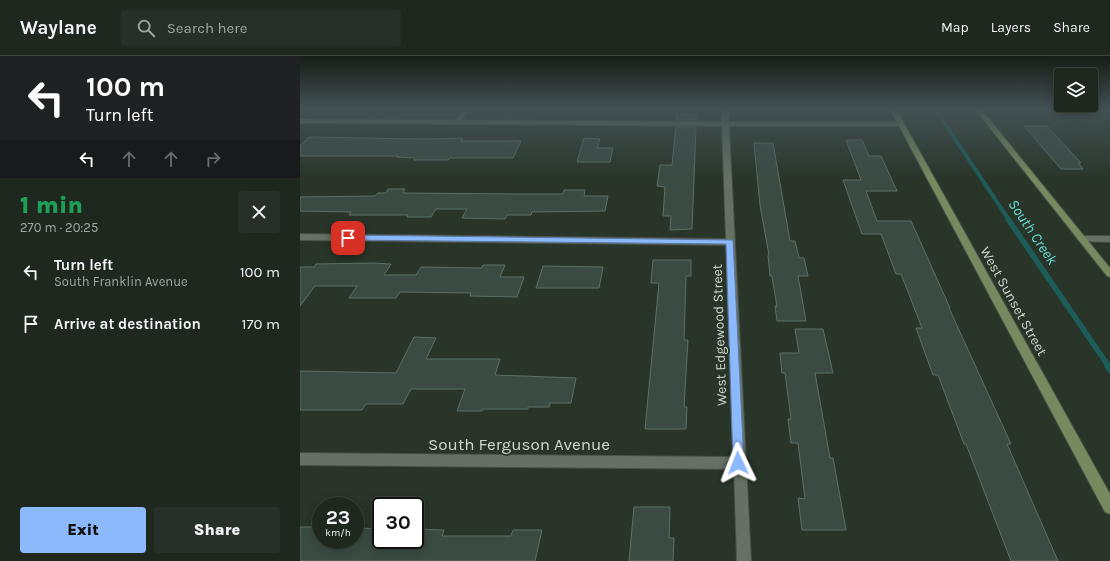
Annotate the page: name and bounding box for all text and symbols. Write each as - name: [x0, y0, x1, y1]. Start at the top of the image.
- search box: [121, 10, 401, 46]
- text: Waylane: [20, 17, 97, 39]
- icon: search: [135, 17, 157, 39]
- text: Search here: [167, 19, 247, 37]
- text: Map: [941, 19, 969, 36]
- text: Layers: [991, 19, 1031, 36]
- text: Share: [1053, 19, 1090, 36]
- map controls: [1054, 68, 1098, 112]
- button: layers: [1054, 68, 1098, 112]
- text: 100 m: [86, 70, 165, 103]
- icon: left: [20, 72, 72, 124]
- text: Turn left: [86, 104, 154, 126]
- icon: left: [76, 148, 98, 170]
- icon: ahead: [118, 148, 140, 170]
- icon: ahead: [160, 148, 182, 170]
- icon: right: [202, 148, 224, 170]
- text: 1 min: [20, 191, 83, 219]
- button: close: [238, 191, 280, 233]
- water label: South Creek: [1005, 196, 1062, 268]
- text: 270 m · 20:25: [20, 220, 98, 235]
- pin: [331, 221, 365, 255]
- icon: arrive: [337, 227, 359, 249]
- street label: West Sunset Street: [977, 244, 1051, 359]
- text: Turn left: [54, 256, 113, 274]
- icon: left: [20, 261, 42, 283]
- text: 100 m: [240, 263, 280, 281]
- street label: West Edgewood Street: [709, 264, 730, 406]
- text: South Franklin Avenue: [54, 274, 188, 289]
- icon: arrive: [20, 313, 42, 335]
- text: Arrive at destination: [54, 315, 201, 333]
- text: 170 m: [242, 315, 280, 333]
- street label: South Ferguson Avenue: [428, 434, 610, 454]
- position arrow: [717, 442, 759, 484]
- speed limit sign: 30: [372, 497, 424, 549]
- text: 23: [326, 506, 350, 529]
- button: Exit: [20, 507, 146, 553]
- button: Share: [154, 507, 280, 553]
- text: km/h: [325, 527, 351, 539]

